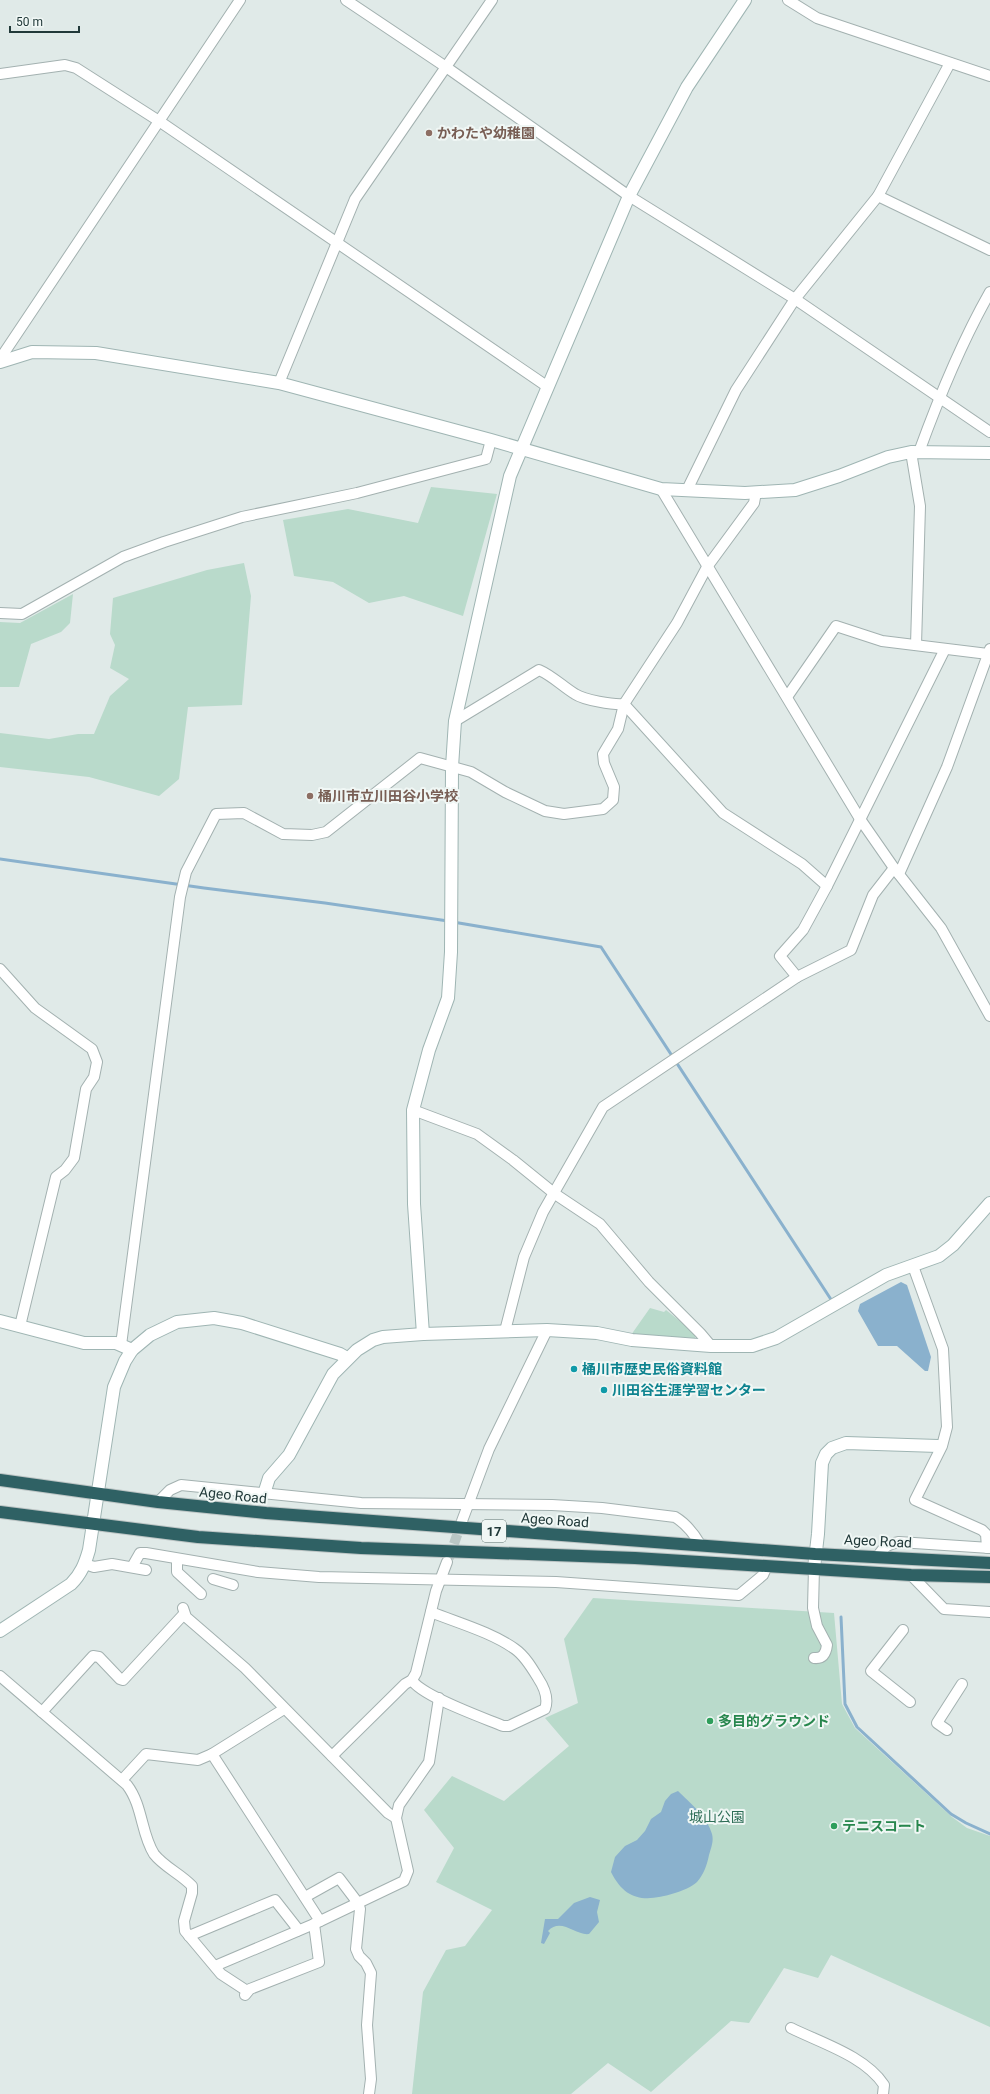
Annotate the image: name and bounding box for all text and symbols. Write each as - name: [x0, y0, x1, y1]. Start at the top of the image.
- scale bar: [10, 8, 79, 34]
- text: 50 m: [16, 15, 43, 29]
- place label: かわたや幼稚園: [437, 125, 535, 141]
- marker: かわたや幼稚園: [424, 128, 434, 138]
- place label: 桶川市立川田谷小学校: [318, 788, 458, 804]
- marker: 桶川市立川田谷小学校: [305, 791, 315, 801]
- place label: 桶川市歴史民俗資料館: [582, 1361, 722, 1377]
- marker: 桶川市歴史民俗資料館: [569, 1364, 579, 1374]
- place label: 川田谷生涯学習センター: [612, 1382, 766, 1398]
- marker: 川田谷生涯学習センター: [599, 1385, 609, 1395]
- street label: Ageo Road: [198, 1483, 268, 1507]
- street label: Ageo Road: [521, 1510, 589, 1530]
- road number: 17: [482, 1520, 506, 1542]
- street label: Ageo Road: [844, 1531, 912, 1551]
- place label: 多目的グラウンド: [718, 1713, 830, 1729]
- marker: 多目的グラウンド: [705, 1716, 715, 1726]
- park label: 城山公園: [689, 1809, 745, 1825]
- place label: テニスコート: [842, 1818, 926, 1834]
- marker: テニスコート: [829, 1821, 839, 1831]

